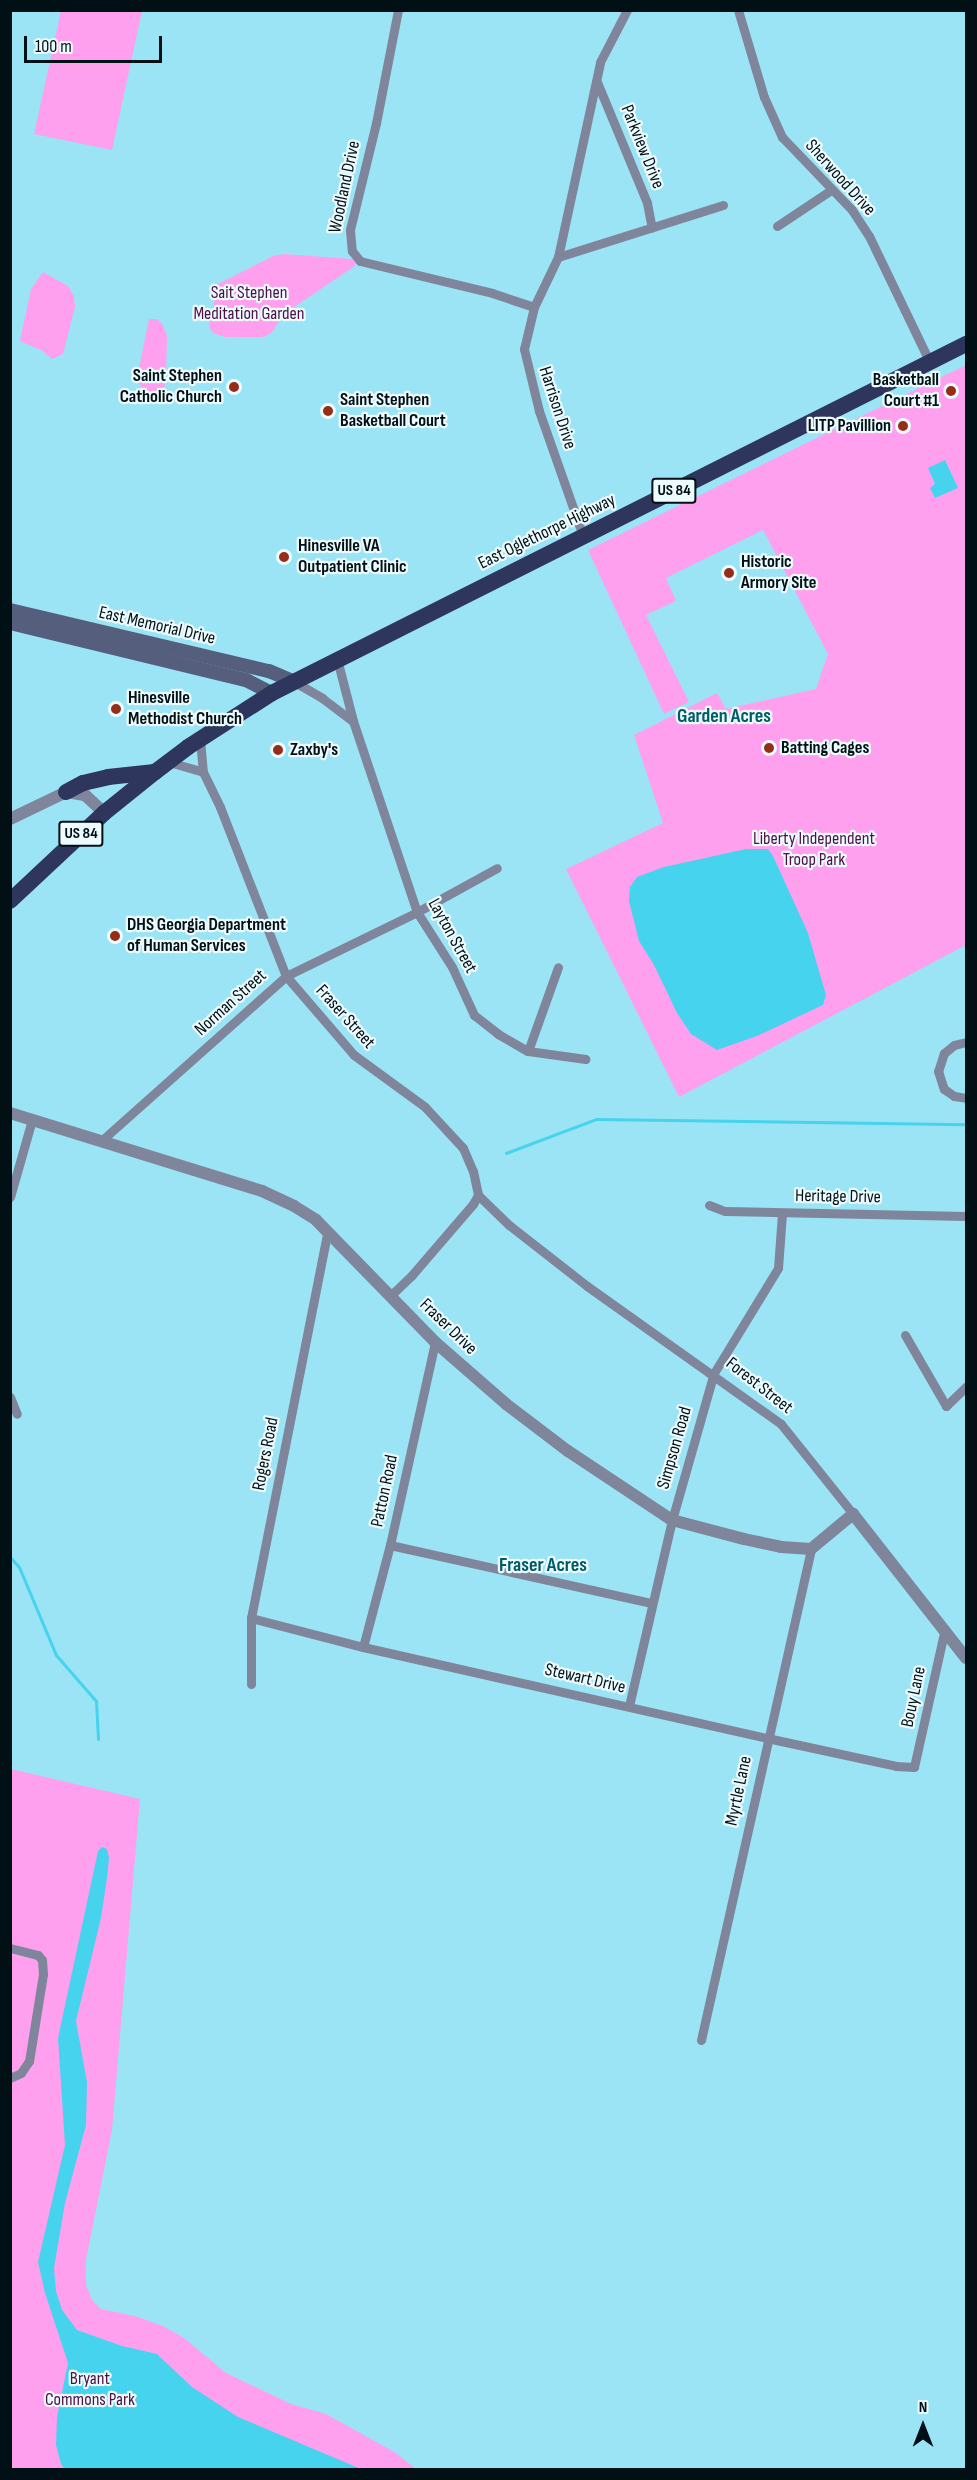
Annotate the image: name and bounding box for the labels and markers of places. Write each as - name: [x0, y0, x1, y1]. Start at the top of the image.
- place label: Saint Stephen Catholic Church: [120, 366, 222, 409]
- place label: Basketball Court #1: [873, 370, 939, 412]
- marker: Saint Stephen Catholic Church: [227, 380, 241, 394]
- marker: Basketball Court #1: [944, 384, 958, 398]
- place label: Saint Stephen Basketball Court: [340, 390, 446, 432]
- marker: Saint Stephen Basketball Court: [321, 404, 335, 418]
- place label: LITP Pavillion: [808, 415, 891, 437]
- marker: LITP Pavillion: [896, 419, 910, 433]
- place label: Hinesville VA Outpatient Clinic: [298, 536, 406, 578]
- marker: Hinesville VA Outpatient Clinic: [275, 548, 293, 566]
- place label: Historic Armory Site: [741, 552, 816, 594]
- marker: Historic Armory Site: [722, 566, 736, 580]
- place label: Hinesville Methodist Church: [128, 688, 242, 730]
- marker: Hinesville Methodist Church: [109, 702, 123, 716]
- place label: Batting Cages: [781, 737, 869, 759]
- place label: Zaxby's: [290, 739, 338, 761]
- marker: Batting Cages: [762, 741, 776, 755]
- marker: Zaxby's: [271, 743, 285, 757]
- place label: DHS Georgia Department of Human Services: [127, 915, 286, 958]
- marker: DHS Georgia Department of Human Services: [108, 929, 122, 943]

